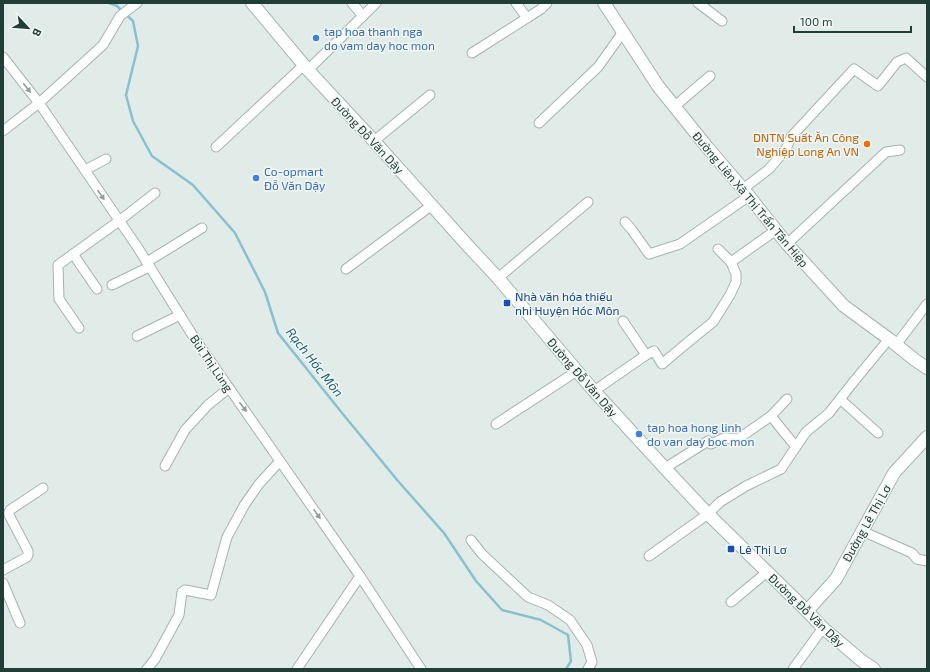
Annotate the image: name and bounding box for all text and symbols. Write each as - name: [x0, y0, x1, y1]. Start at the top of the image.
- north arrow: [8, 8, 48, 48]
- scale bar: [794, 8, 911, 34]
- text: 100 m: [800, 14, 832, 28]
- place label: tap hoa thanh nga do vam day hoc mon: [324, 24, 435, 52]
- text: B: [30, 27, 45, 39]
- marker: tap hoa thanh nga do vam day hoc mon: [311, 33, 321, 43]
- one-way arrow: [23, 82, 31, 93]
- street label: Đường Đỗ Văn Dậy: [328, 94, 408, 177]
- street label: Đường Liên Xã Thị Trấn Tân Hiệp: [689, 128, 812, 270]
- place label: DNTN Suất Ăn Công Nghiệp Long An VN: [753, 130, 859, 159]
- marker: DNTN Suất Ăn Công Nghiệp Long An VN: [862, 139, 872, 149]
- place label: Co-opmart Đỗ Văn Dậy: [264, 164, 326, 193]
- marker: Co-opmart Đỗ Văn Dậy: [251, 173, 261, 183]
- one-way arrow: [97, 189, 105, 200]
- place label: Nhà văn hóa thiếu nhi Huyện Hóc Môn: [515, 289, 620, 318]
- marker: Nhà văn hóa thiếu nhi Huyện Hóc Môn: [502, 298, 512, 308]
- water label: Rạch Hóc Môn: [283, 324, 347, 400]
- street label: Bùi Thị Lùng: [187, 332, 236, 395]
- street label: Đường Đỗ Văn Dậy: [544, 335, 621, 420]
- one-way arrow: [239, 402, 247, 413]
- place label: tap hoa hong linh do van day boc mon: [647, 420, 754, 448]
- marker: tap hoa hong linh do van day boc mon: [634, 429, 644, 439]
- street label: Đường Lê Thị Lơ: [839, 481, 894, 565]
- one-way arrow: [313, 509, 321, 519]
- place label: Lê Thị Lơ: [739, 542, 788, 557]
- marker: Lê Thị Lơ: [726, 544, 736, 554]
- street label: Đường Đỗ Văn Dậy: [766, 570, 848, 651]

